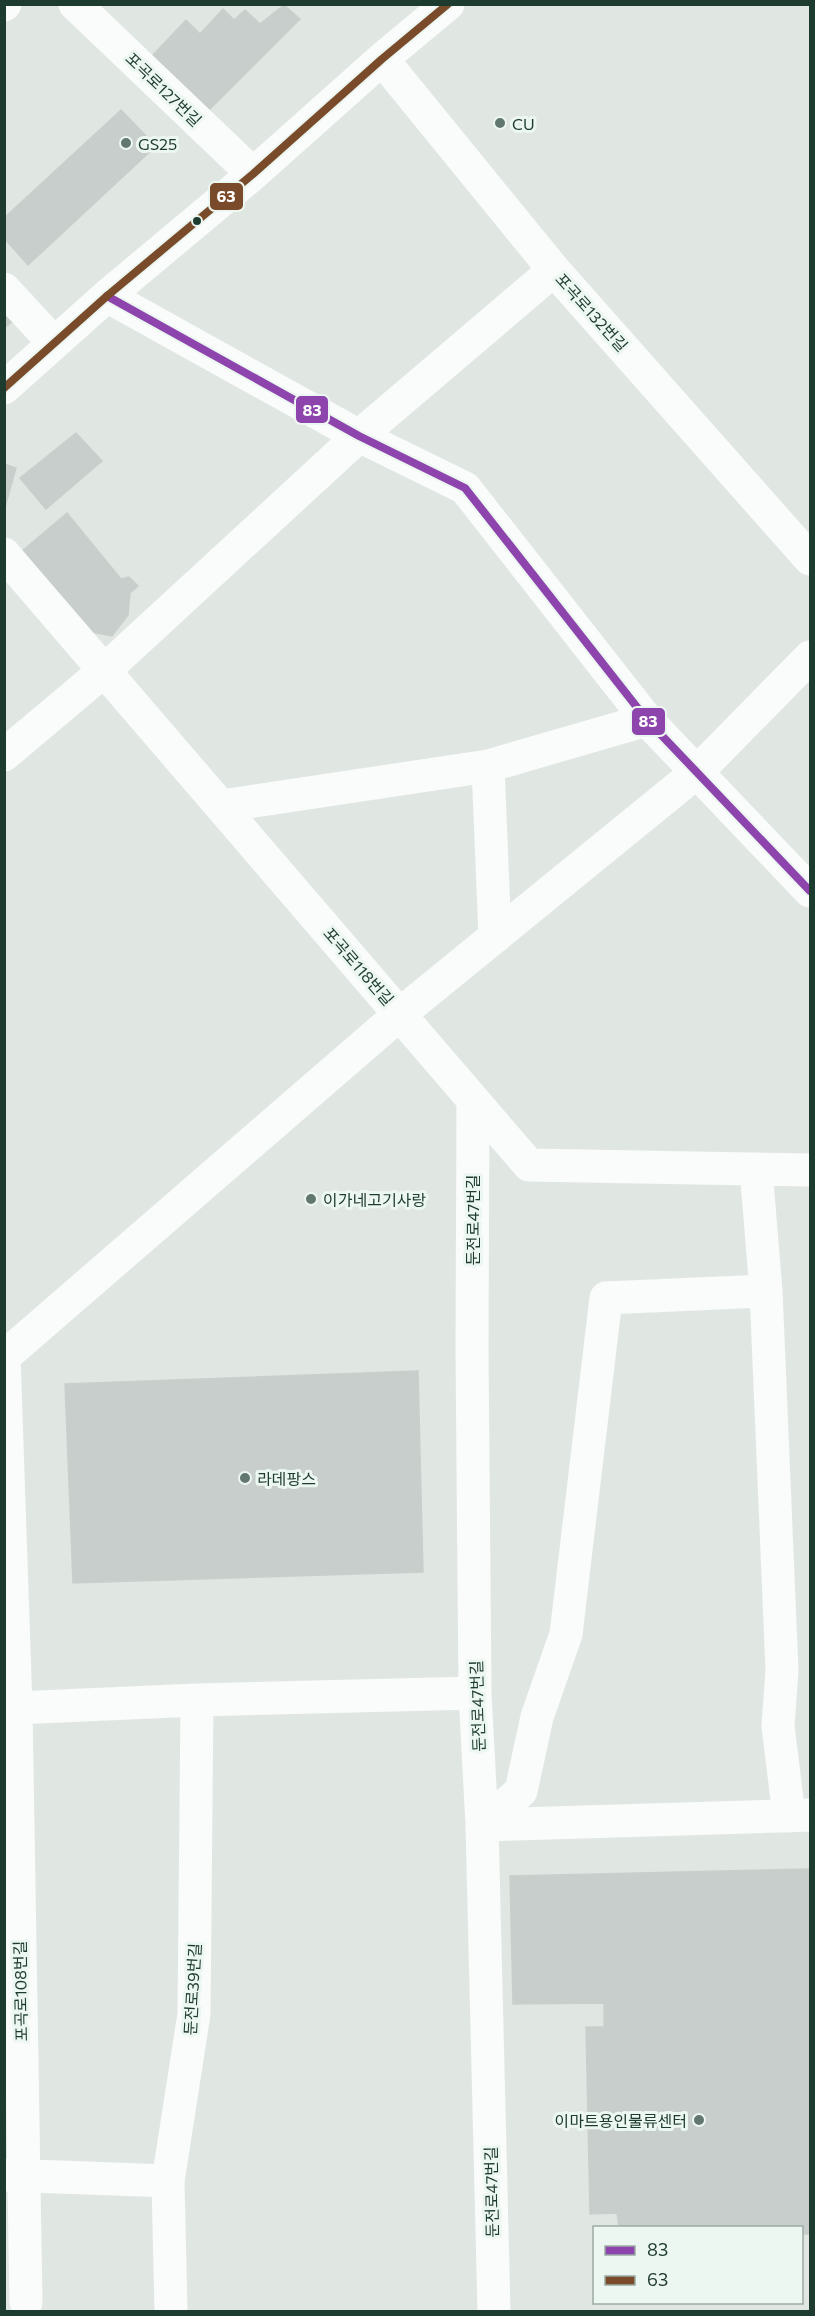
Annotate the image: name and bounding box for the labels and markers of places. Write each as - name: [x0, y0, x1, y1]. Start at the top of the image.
- place label: CU: [512, 114, 535, 133]
- marker: CU: [493, 116, 507, 130]
- place label: GS25: [138, 134, 177, 153]
- marker: GS25: [119, 136, 133, 150]
- unlabelled marker: [191, 215, 203, 227]
- place label: 이가네고기사랑: [323, 1190, 426, 1209]
- marker: 이가네고기사랑: [304, 1192, 318, 1206]
- place label: 라데팡스: [257, 1469, 316, 1488]
- marker: 라데팡스: [238, 1471, 252, 1485]
- place label: 이마트용인물류센터: [555, 2111, 687, 2130]
- marker: 이마트용인물류센터: [692, 2113, 706, 2127]

